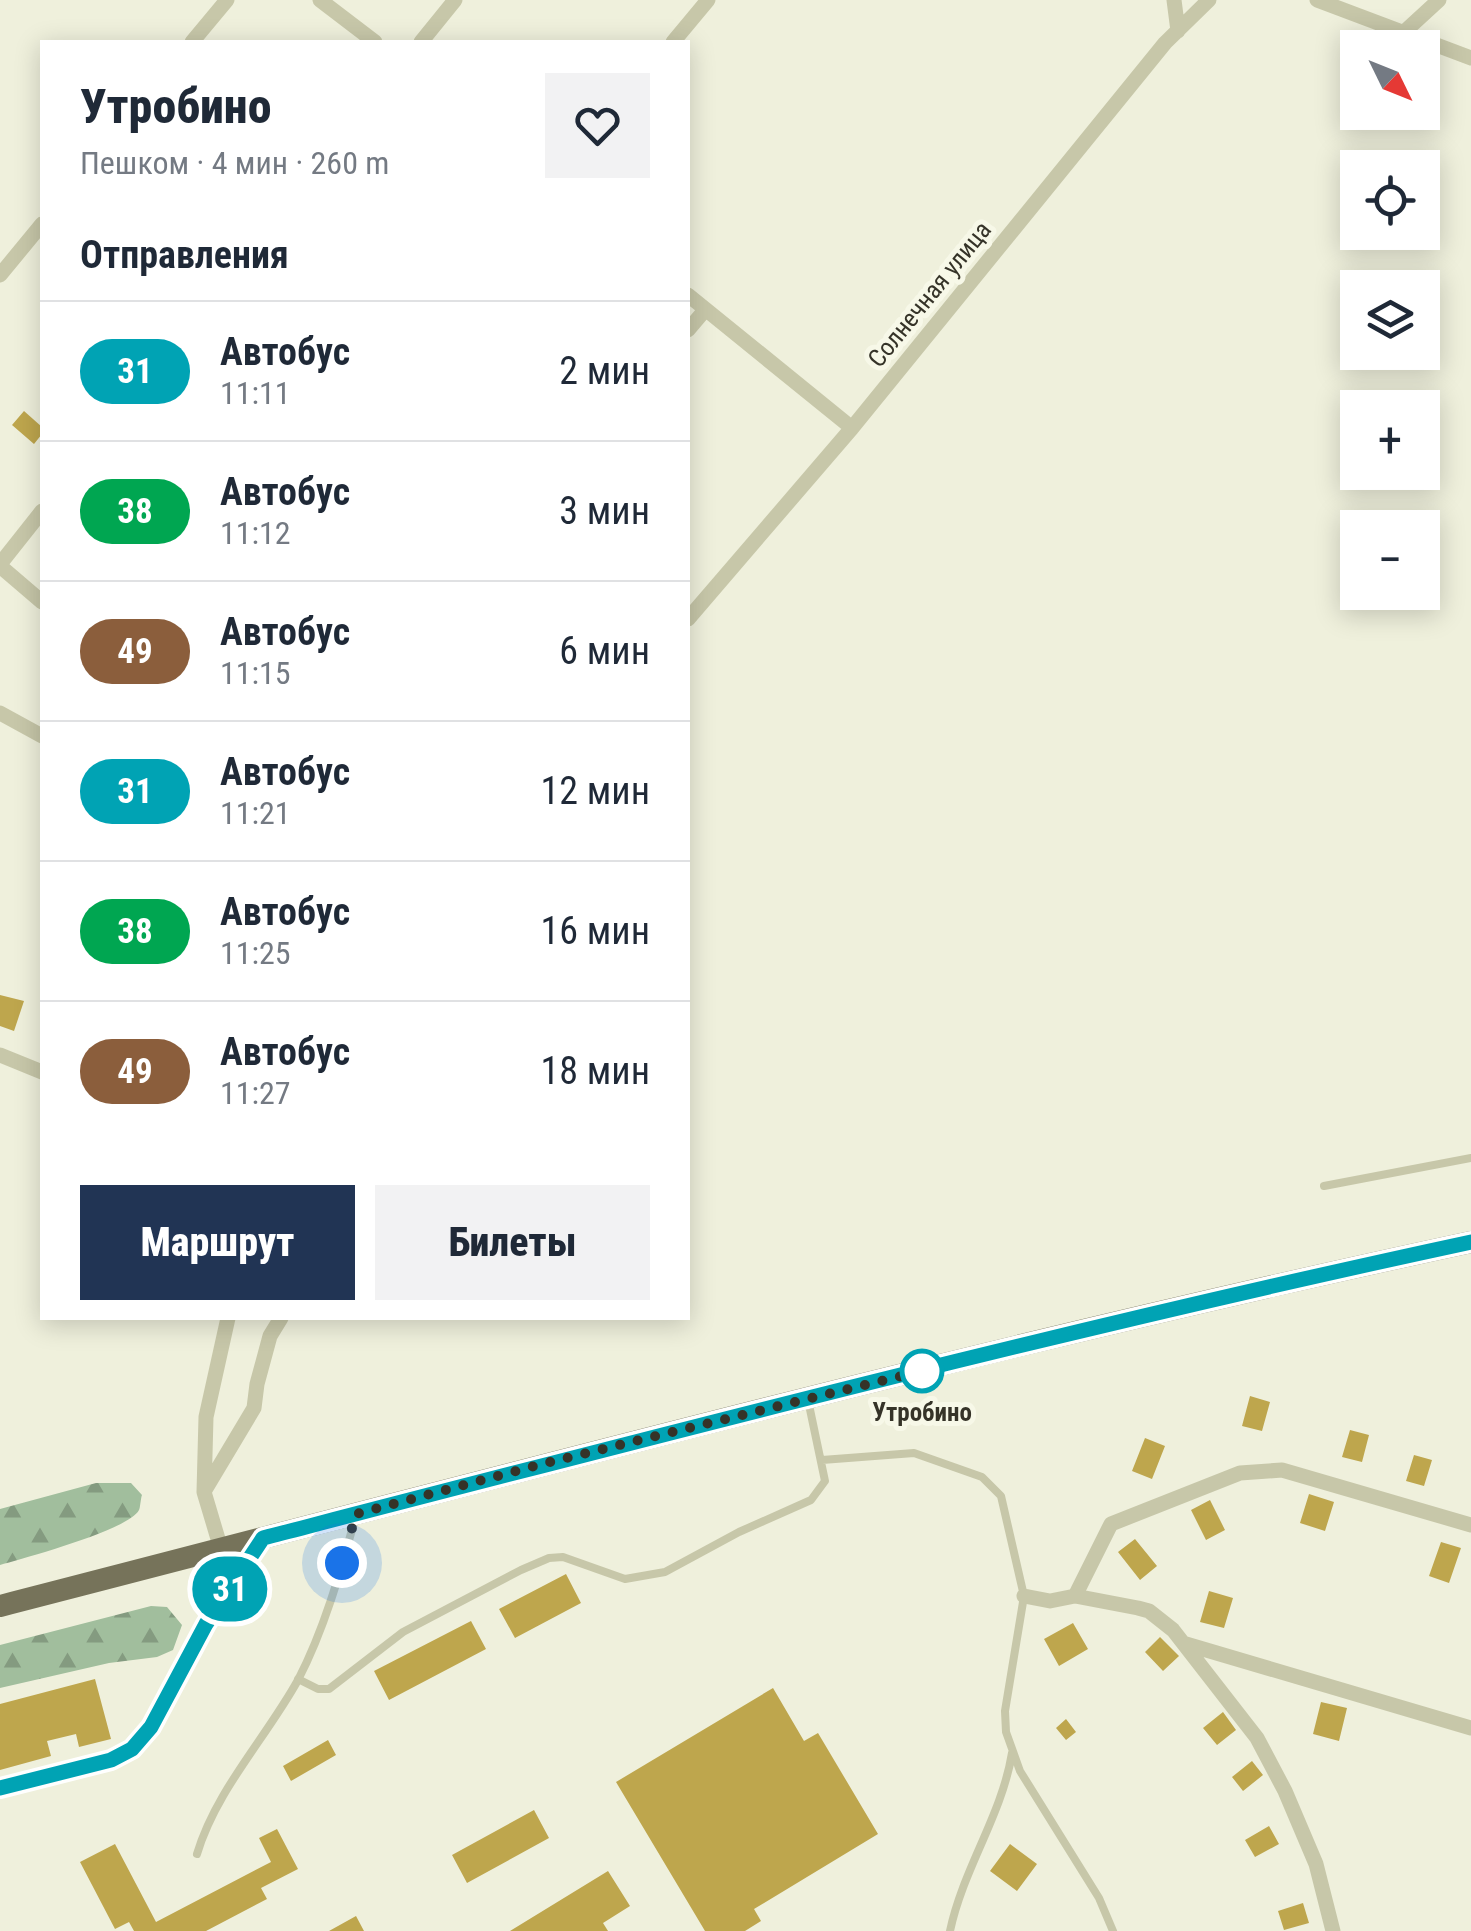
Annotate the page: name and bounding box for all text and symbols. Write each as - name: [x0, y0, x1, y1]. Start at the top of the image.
- north arrow: [1340, 30, 1440, 130]
- map controls: [1340, 30, 1440, 610]
- button: heart: [545, 73, 650, 178]
- text: Утробино: [80, 78, 271, 135]
- text: Пешком · 4 мин · 260 m: [80, 144, 389, 182]
- button: locate: [1340, 150, 1440, 250]
- street label: Солнечная улица: [862, 216, 997, 373]
- text: Отправления: [80, 233, 289, 277]
- button: layers: [1340, 270, 1440, 370]
- text: Автобус: [220, 330, 350, 374]
- text: 2 мин: [559, 349, 650, 393]
- text: 31: [117, 351, 153, 392]
- text: 11:11: [220, 374, 291, 412]
- button: +: [1340, 390, 1440, 490]
- text: Автобус: [220, 470, 350, 514]
- text: 3 мин: [559, 489, 650, 533]
- text: 38: [117, 491, 153, 532]
- button: −: [1340, 510, 1440, 610]
- text: 11:12: [220, 514, 291, 552]
- text: Автобус: [220, 610, 350, 654]
- text: 6 мин: [559, 629, 650, 673]
- text: 49: [117, 631, 153, 672]
- text: 11:15: [220, 654, 291, 692]
- text: Автобус: [220, 750, 350, 794]
- text: 12 мин: [541, 769, 650, 813]
- text: 31: [117, 771, 153, 812]
- text: 11:21: [220, 794, 291, 832]
- text: Автобус: [220, 890, 350, 934]
- text: 16 мин: [541, 909, 650, 953]
- text: 38: [117, 911, 153, 952]
- text: 11:25: [220, 934, 291, 972]
- text: Автобус: [220, 1030, 350, 1074]
- text: 18 мин: [541, 1049, 650, 1093]
- text: 49: [117, 1051, 153, 1092]
- text: 11:27: [220, 1074, 291, 1112]
- button: Маршрут: [80, 1185, 355, 1300]
- button: Билеты: [375, 1185, 650, 1300]
- marker: Утробино: [901, 1350, 943, 1392]
- place label: Утробино: [872, 1398, 972, 1427]
- your location: [317, 1538, 367, 1588]
- line badge: 31: [185, 1556, 275, 1622]
- text: 31: [212, 1569, 248, 1610]

